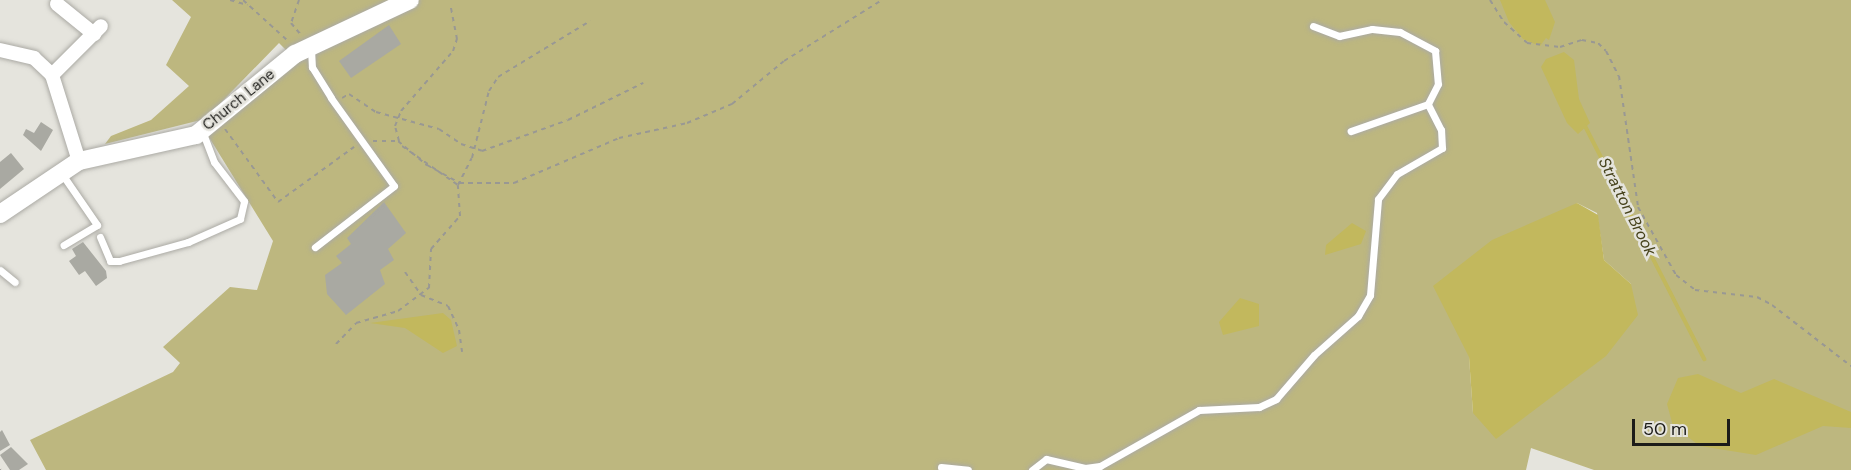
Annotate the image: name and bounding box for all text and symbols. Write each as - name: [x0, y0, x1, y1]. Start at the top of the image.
- street label: Church Lane: [199, 65, 279, 135]
- water label: Stratton Brook: [1594, 154, 1660, 260]
- scale bar: [1635, 407, 1732, 445]
- text: 50 m: [1643, 417, 1687, 441]

